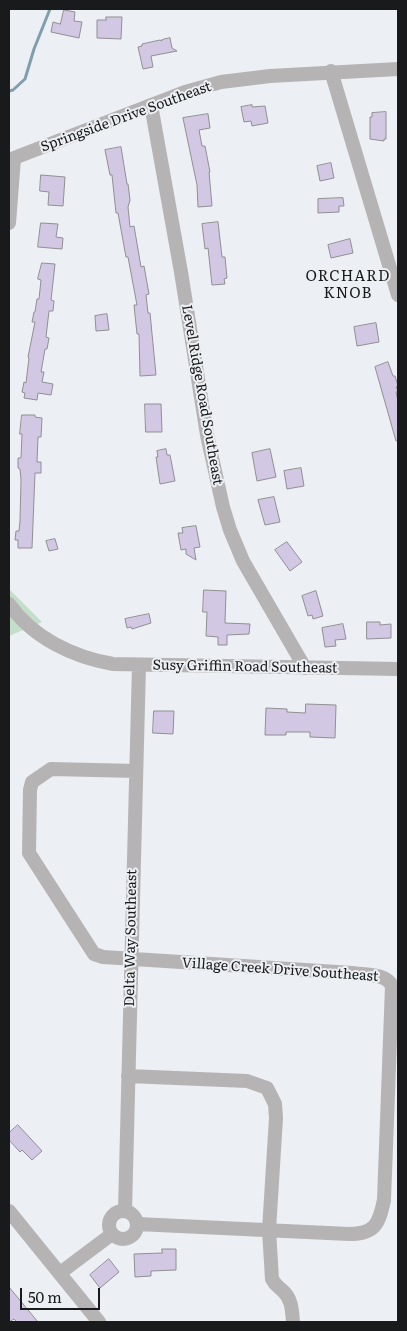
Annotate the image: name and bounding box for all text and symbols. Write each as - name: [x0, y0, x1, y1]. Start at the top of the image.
- street label: Springside Drive Southeast: [38, 78, 214, 156]
- district label: ORCHARD KNOB: [305, 268, 391, 303]
- street label: Level Ridge Road Southeast: [178, 304, 226, 486]
- street label: Susy Griffin Road Southeast: [152, 657, 338, 677]
- street label: Delta Way Southeast: [121, 869, 141, 1007]
- street label: Village Creek Drive Southeast: [181, 955, 379, 985]
- scale bar: [22, 1278, 102, 1310]
- text: 50 m: [28, 1285, 62, 1308]

